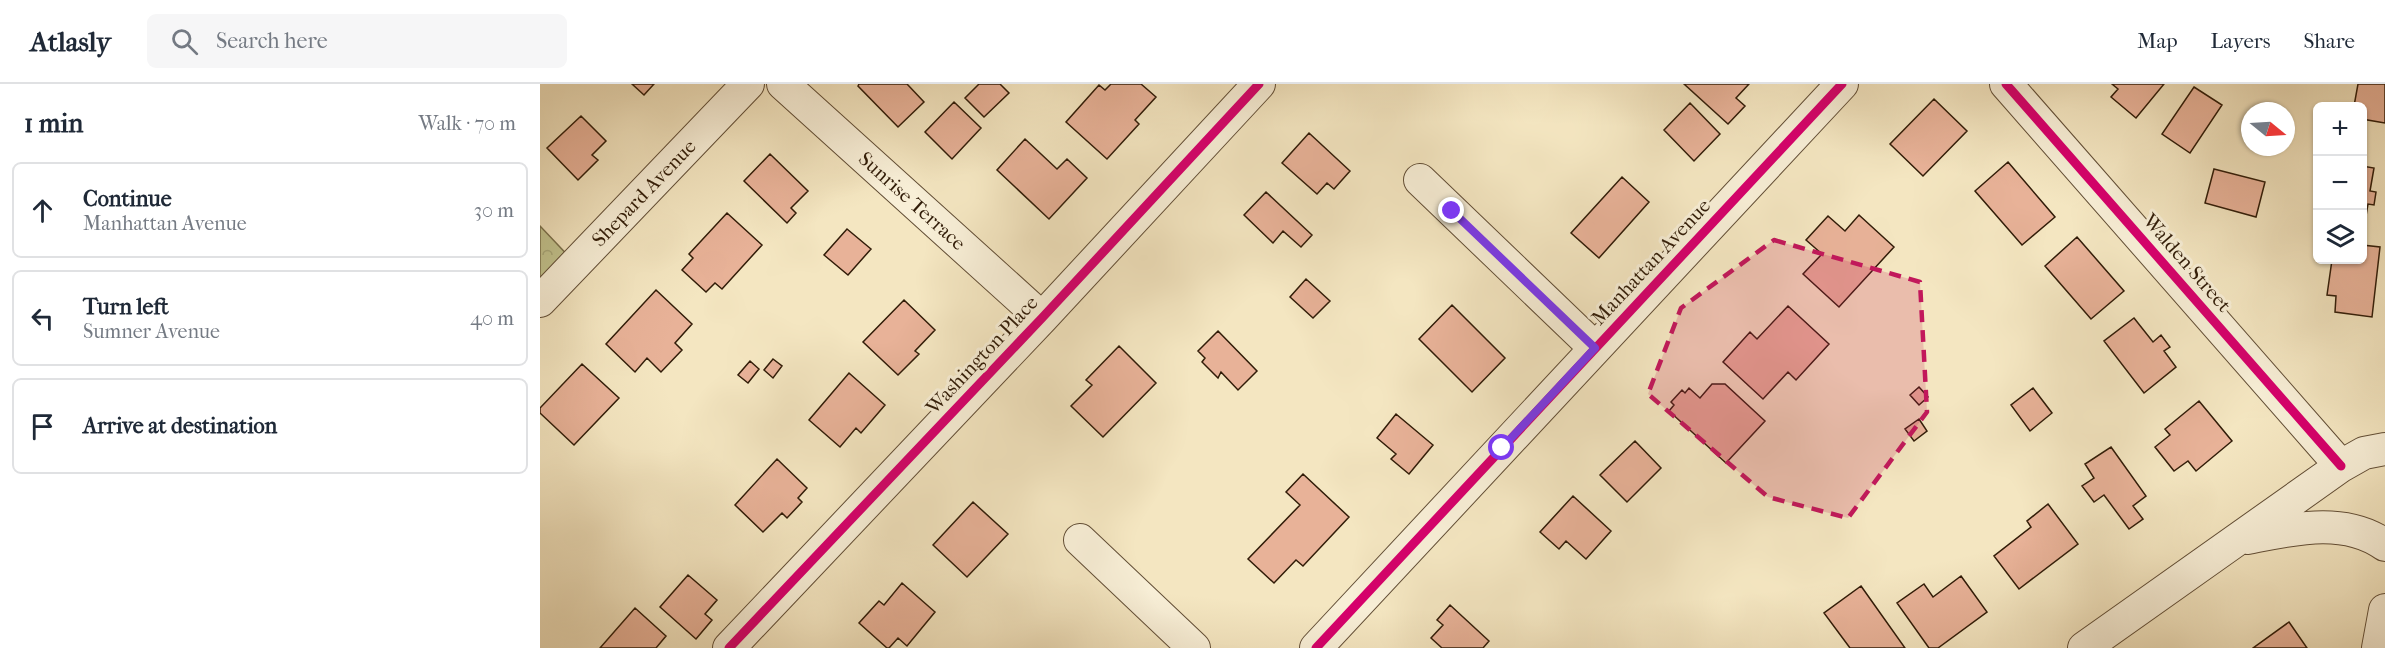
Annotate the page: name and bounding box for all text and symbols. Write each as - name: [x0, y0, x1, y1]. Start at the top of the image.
- search box: [147, 14, 567, 68]
- text: Atlasly: [30, 25, 111, 58]
- icon: search: [168, 25, 201, 58]
- text: Search here: [216, 28, 328, 54]
- text: Map: [2137, 29, 2178, 53]
- text: Layers: [2211, 29, 2270, 53]
- text: Share: [2303, 29, 2355, 53]
- north arrow: [2241, 102, 2295, 156]
- map controls: [2313, 102, 2367, 264]
- button: +: [2313, 102, 2367, 156]
- text: 1 min: [24, 108, 83, 139]
- text: Walk · 70 m: [419, 112, 516, 135]
- street label: Shepard Avenue: [587, 135, 701, 251]
- street label: Sunrise Terrace: [854, 147, 970, 255]
- button: −: [2313, 156, 2367, 210]
- text: Continue: [83, 186, 172, 212]
- icon: ahead: [26, 194, 59, 227]
- street label: Manhattan Avenue: [1587, 194, 1715, 330]
- route end: [1438, 197, 1464, 223]
- text: 30 m: [474, 199, 514, 222]
- street label: Walden Street: [2138, 209, 2236, 317]
- button: layers: [2313, 210, 2367, 264]
- text: Manhattan Avenue: [83, 212, 247, 235]
- street label: Washington Place: [921, 291, 1043, 420]
- text: Turn left: [83, 294, 169, 320]
- icon: left: [26, 302, 59, 335]
- text: 40 m: [470, 307, 514, 330]
- text: Sumner Avenue: [83, 320, 220, 343]
- icon: arrive: [26, 410, 59, 443]
- text: Arrive at destination: [83, 413, 277, 439]
- route start: [1488, 434, 1514, 460]

